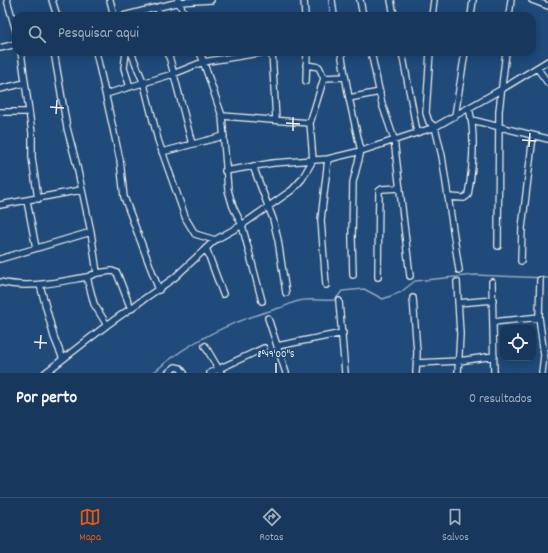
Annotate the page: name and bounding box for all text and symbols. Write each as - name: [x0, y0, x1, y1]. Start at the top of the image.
- search box: [12, 12, 536, 56]
- icon: search: [26, 23, 48, 45]
- text: Pesquisar aqui: [58, 23, 139, 45]
- map controls: [500, 325, 536, 361]
- button: locate: [500, 325, 536, 361]
- text: 8°49'00"S: [258, 348, 294, 362]
- text: Por perto: [16, 387, 77, 411]
- text: 0 resultados: [469, 390, 532, 409]
- tab: Mapa: [79, 506, 101, 546]
- tab: Rotas: [260, 506, 284, 546]
- tab: Salvos: [442, 506, 469, 546]

